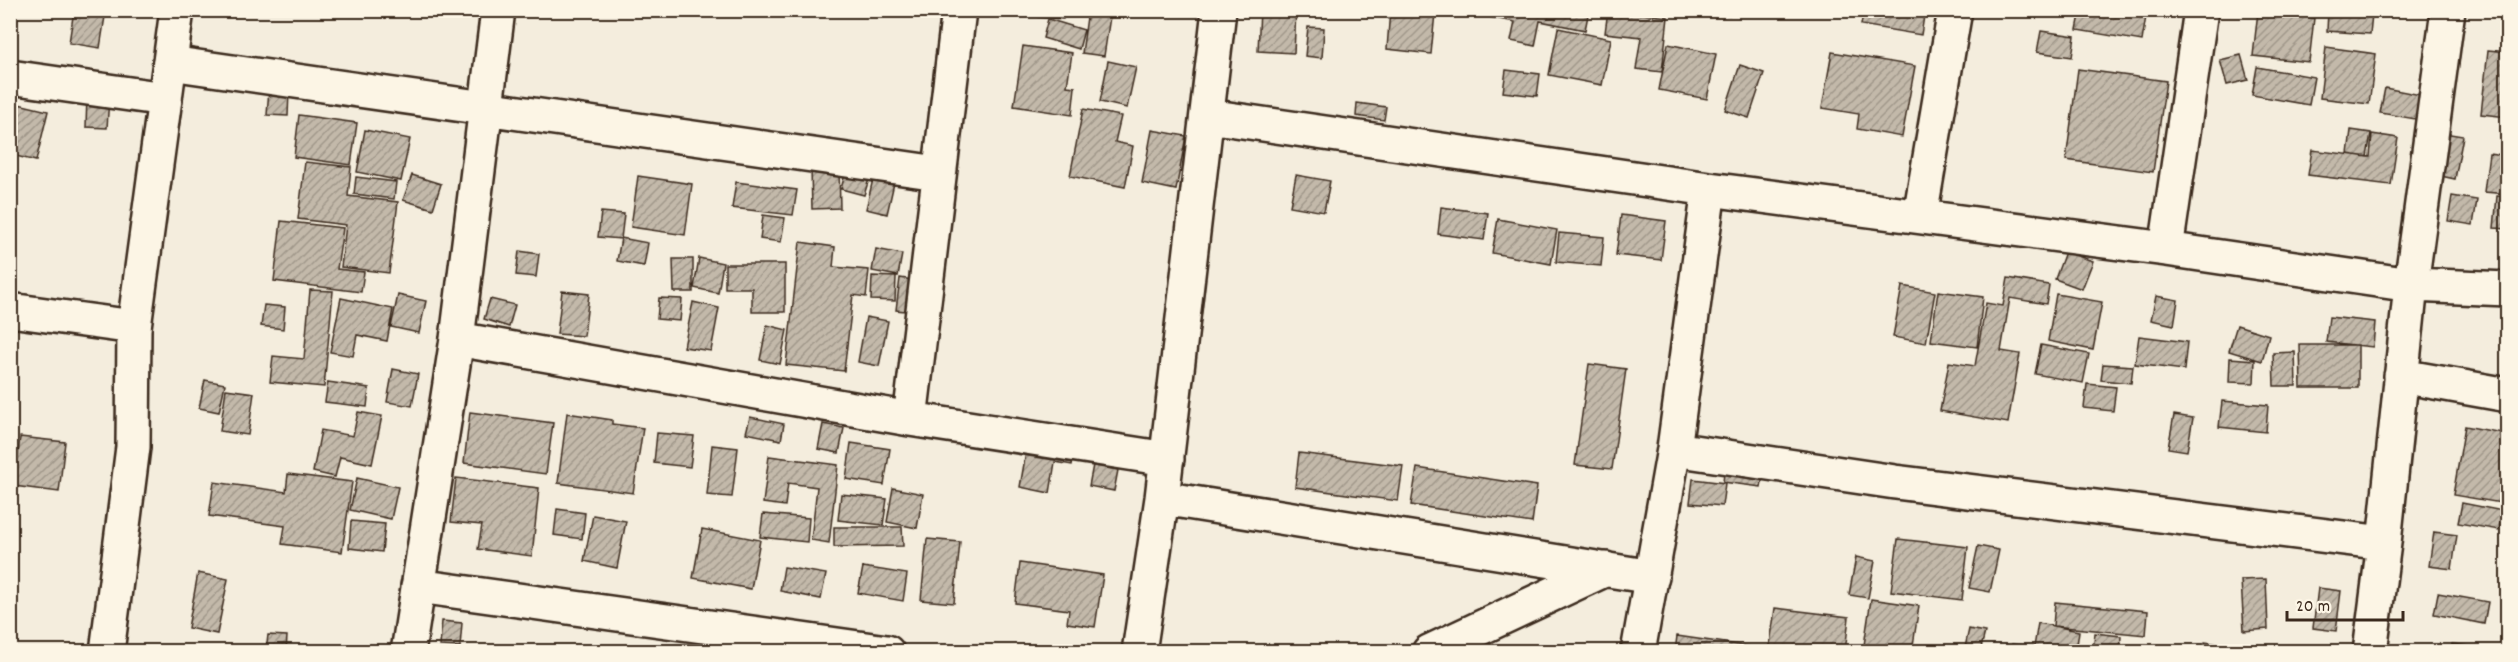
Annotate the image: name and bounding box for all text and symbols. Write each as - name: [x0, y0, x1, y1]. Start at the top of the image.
- scale bar: [2287, 584, 2402, 622]
- text: 20 m: [2296, 595, 2330, 620]

